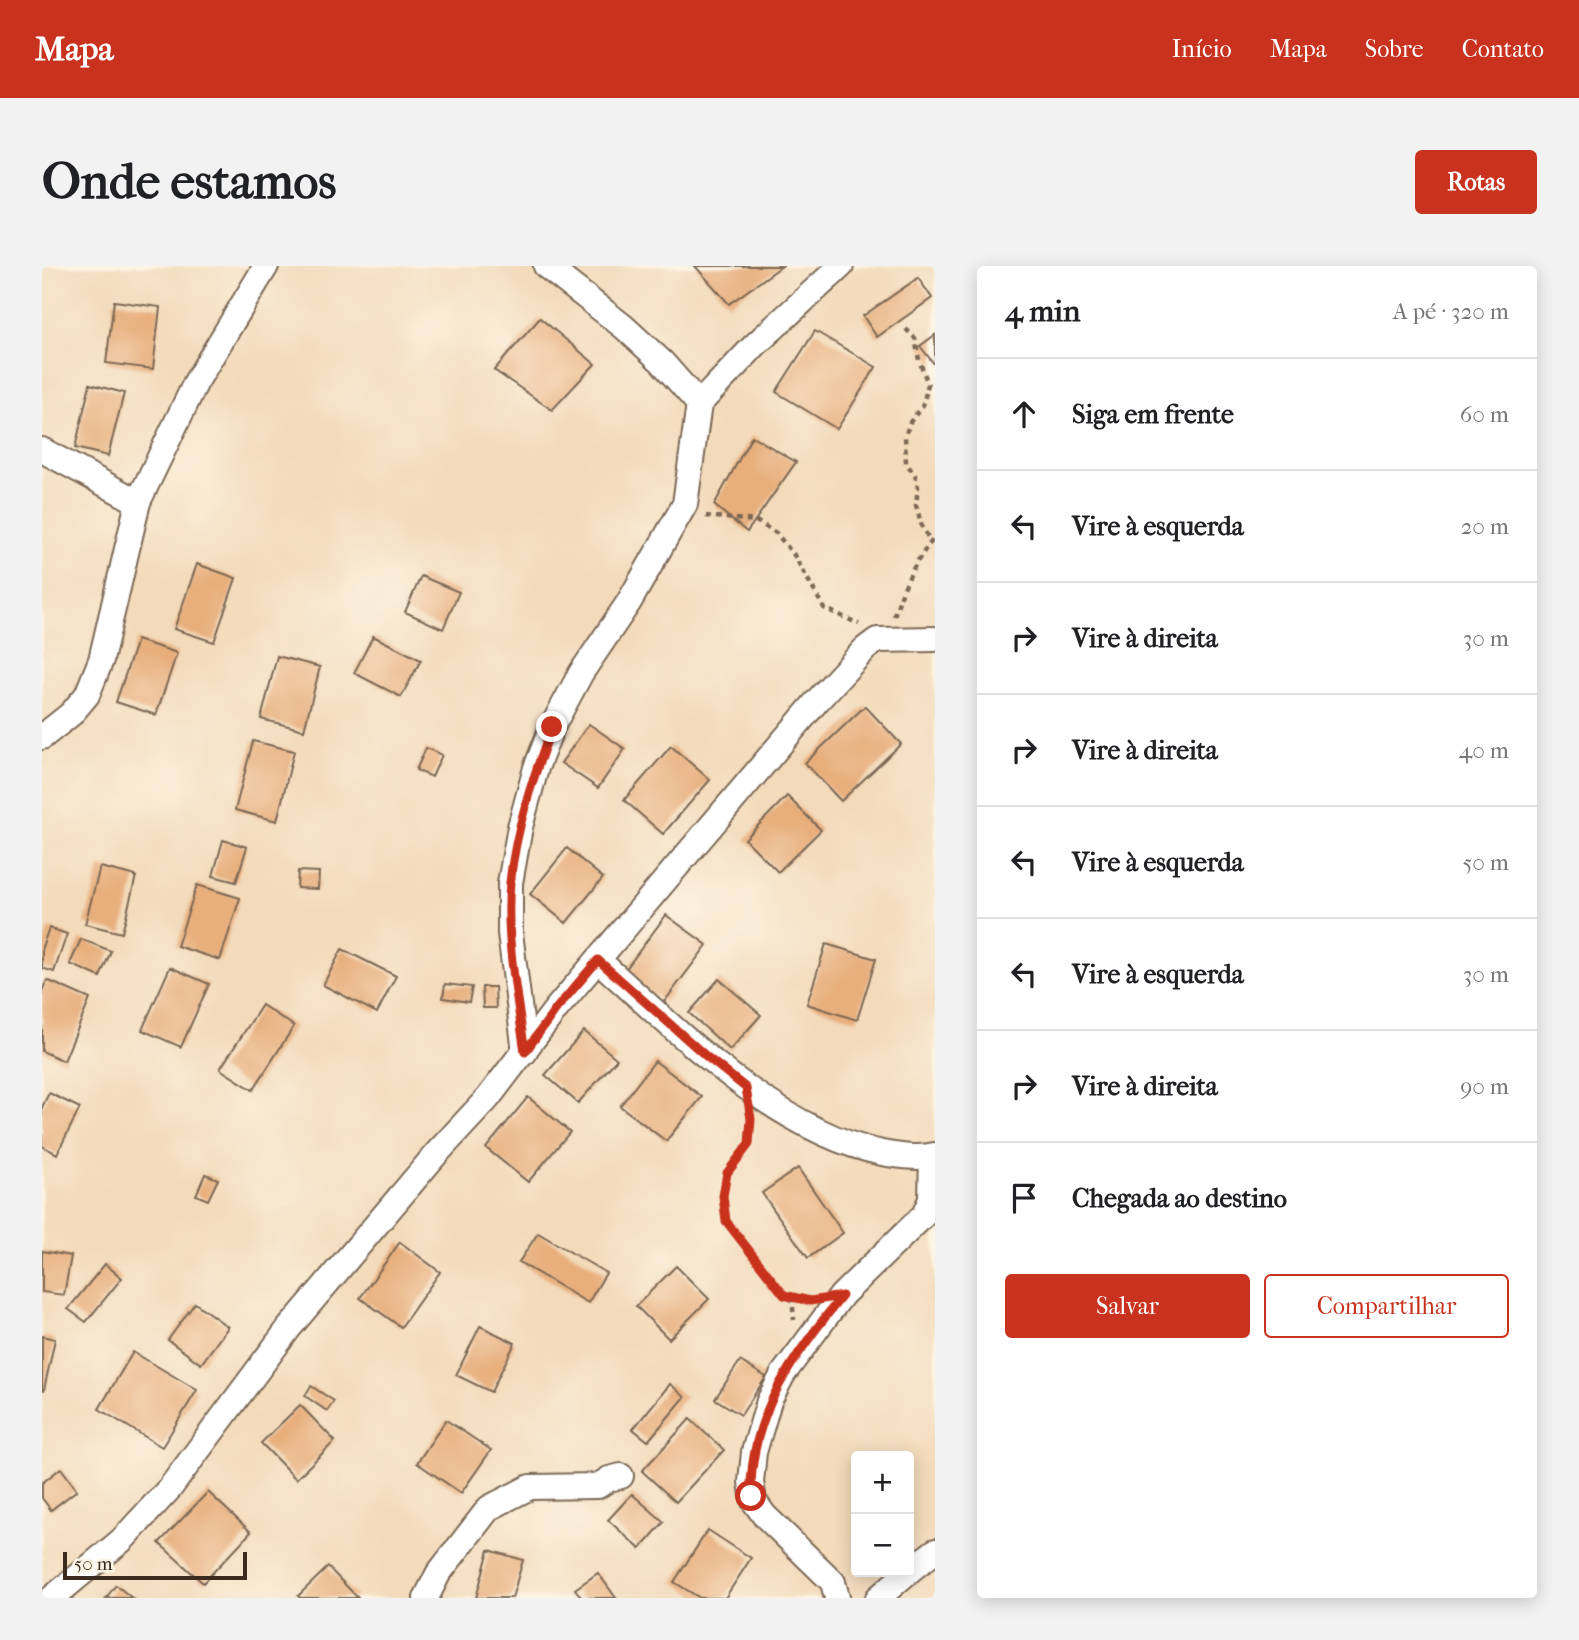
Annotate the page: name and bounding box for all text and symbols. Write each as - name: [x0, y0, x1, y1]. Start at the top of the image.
- text: Mapa: [35, 30, 114, 69]
- text: Início: [1172, 35, 1232, 63]
- text: Mapa: [1270, 35, 1327, 63]
- text: Sobre: [1365, 35, 1424, 63]
- text: Contato: [1462, 35, 1544, 63]
- button: Rotas: [1415, 150, 1537, 214]
- text: Onde estamos: [42, 153, 336, 211]
- text: 4 min: [1005, 294, 1080, 329]
- text: A pé · 320 m: [1393, 298, 1509, 325]
- icon: ahead: [1005, 395, 1043, 433]
- text: Siga em frente: [1072, 399, 1234, 430]
- text: 60 m: [1460, 401, 1509, 428]
- icon: left: [1005, 507, 1043, 545]
- text: Vire à esquerda: [1072, 511, 1244, 542]
- text: 20 m: [1460, 513, 1509, 540]
- icon: right: [1005, 619, 1043, 657]
- text: Vire à direita: [1072, 623, 1218, 654]
- text: 30 m: [1463, 625, 1509, 652]
- route end: [536, 711, 567, 742]
- icon: right: [1005, 731, 1043, 769]
- text: Vire à direita: [1072, 735, 1218, 766]
- text: 40 m: [1459, 737, 1509, 764]
- icon: left: [1005, 843, 1043, 881]
- text: Vire à esquerda: [1072, 847, 1244, 878]
- text: 50 m: [1462, 849, 1509, 876]
- icon: left: [1005, 955, 1043, 993]
- text: Vire à esquerda: [1072, 959, 1244, 990]
- text: 30 m: [1463, 961, 1509, 988]
- icon: right: [1005, 1067, 1043, 1105]
- text: Vire à direita: [1072, 1071, 1218, 1102]
- text: 90 m: [1460, 1073, 1509, 1100]
- icon: arrive: [1005, 1179, 1043, 1217]
- text: Chegada ao destino: [1072, 1183, 1287, 1214]
- button: Salvar: [1005, 1274, 1250, 1338]
- button: Compartilhar: [1264, 1274, 1509, 1338]
- map controls: [851, 1451, 914, 1577]
- button: +: [851, 1451, 914, 1514]
- route start: [735, 1480, 766, 1511]
- button: −: [851, 1514, 914, 1577]
- scale bar: [63, 1549, 247, 1581]
- text: 50 m: [74, 1553, 113, 1575]

